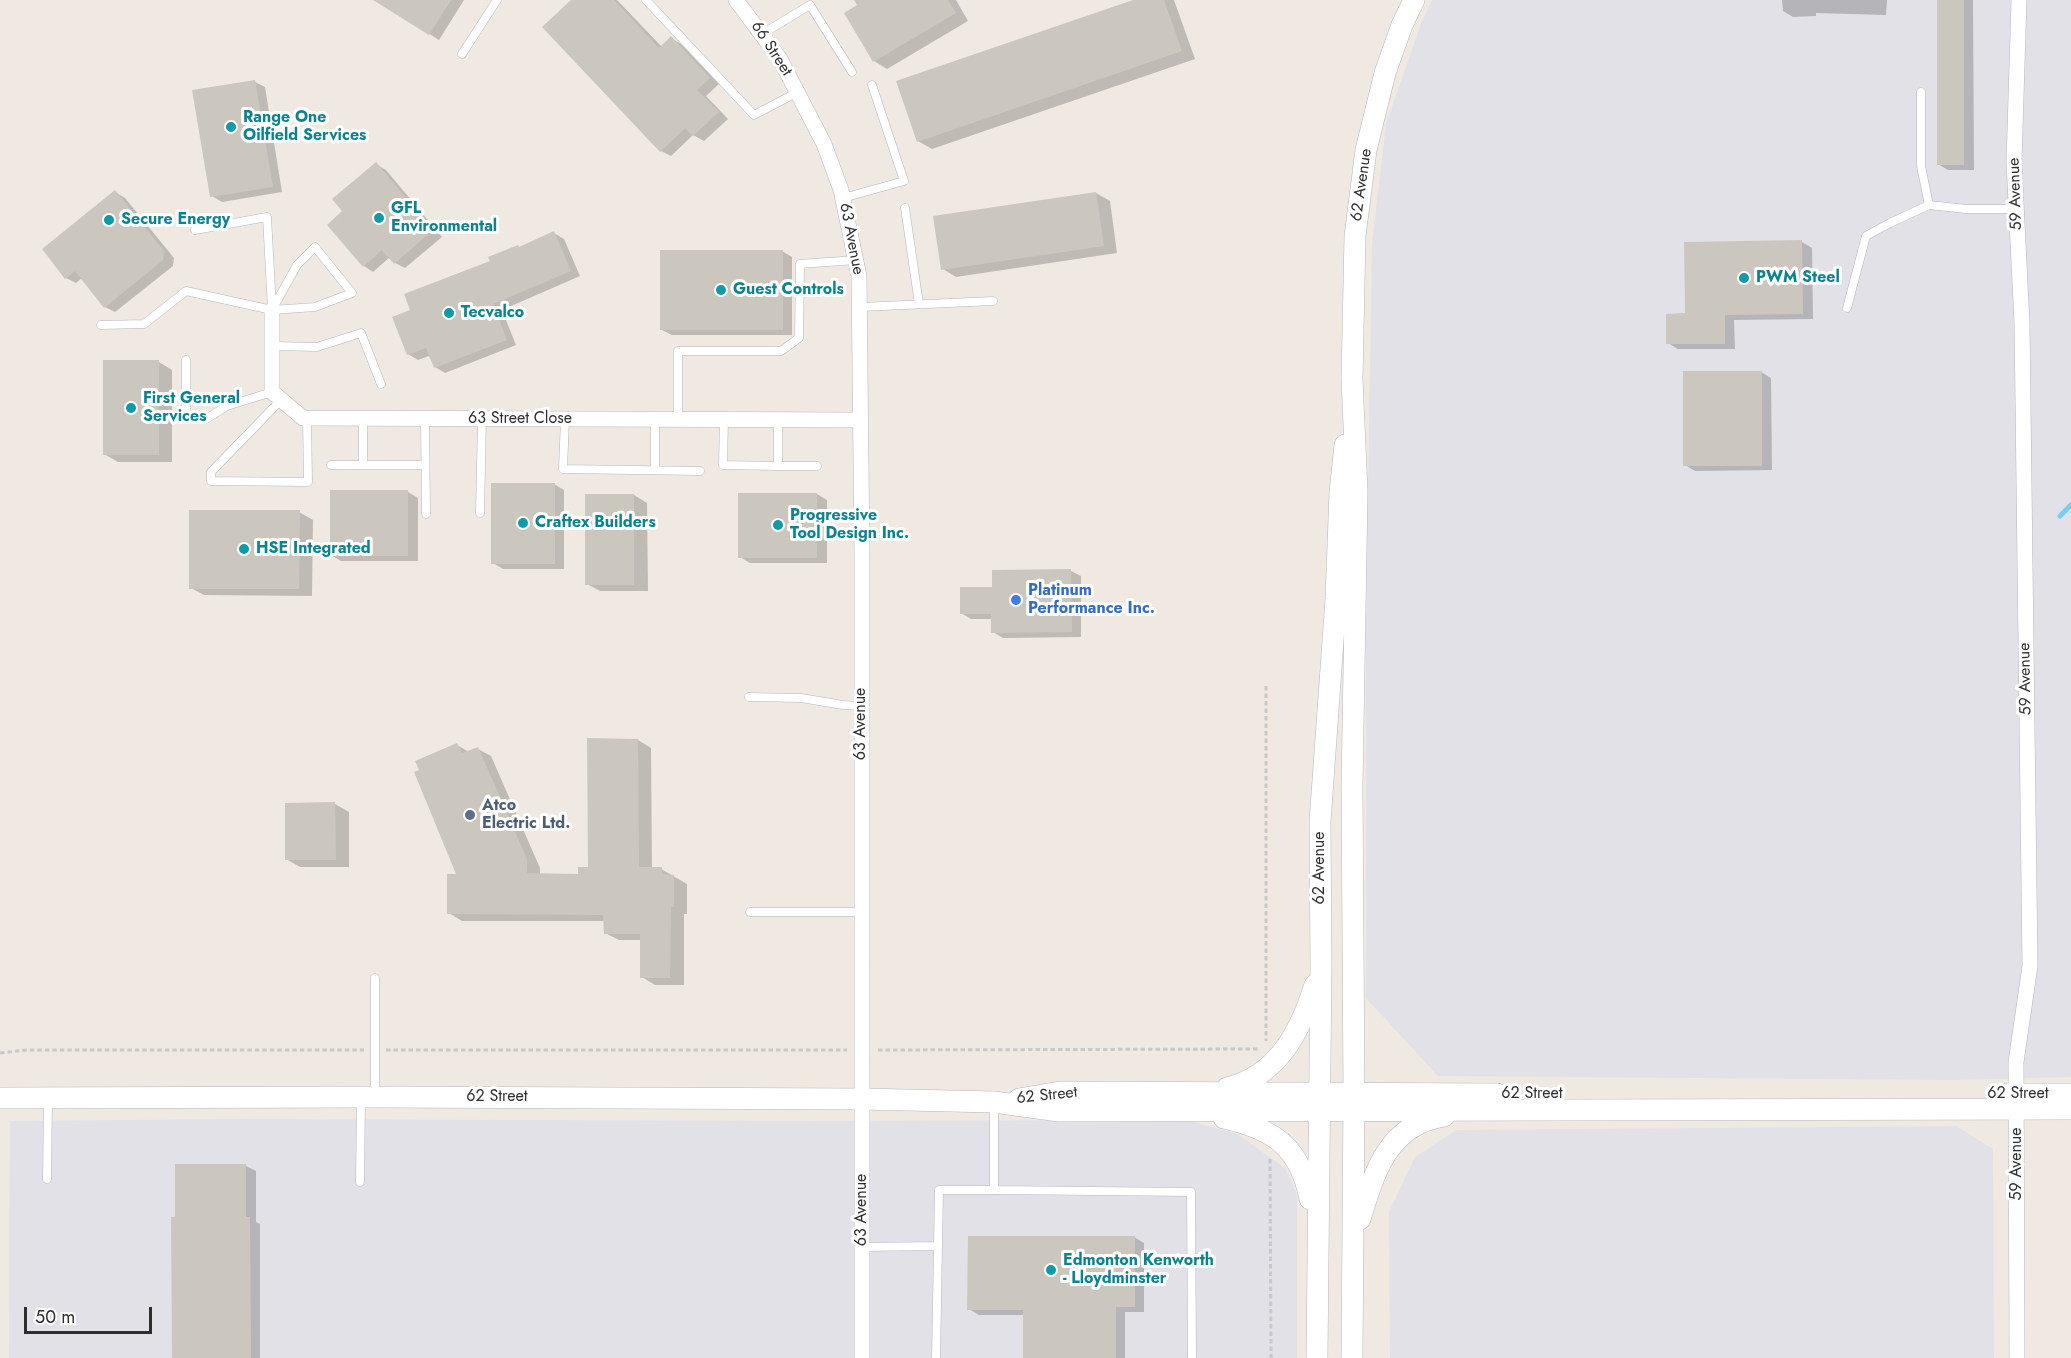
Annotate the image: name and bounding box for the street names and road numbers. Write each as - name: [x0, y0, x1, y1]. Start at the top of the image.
- street label: 66 Street: [746, 18, 796, 80]
- street label: 62 Avenue: [1347, 148, 1377, 222]
- street label: 59 Avenue: [2005, 157, 2027, 231]
- street label: 63 Avenue: [835, 202, 867, 276]
- street label: 63 Street Close: [468, 409, 572, 429]
- street label: 59 Avenue: [2016, 642, 2036, 716]
- street label: 63 Avenue: [851, 688, 871, 760]
- street label: 62 Avenue: [1310, 832, 1330, 904]
- street label: 62 Street: [1016, 1083, 1078, 1109]
- street label: 62 Street: [1501, 1084, 1563, 1104]
- street label: 62 Street: [1987, 1084, 2049, 1104]
- street label: 62 Street: [466, 1087, 528, 1107]
- street label: 59 Avenue: [2007, 1128, 2027, 1200]
- street label: 63 Avenue: [852, 1174, 872, 1246]

